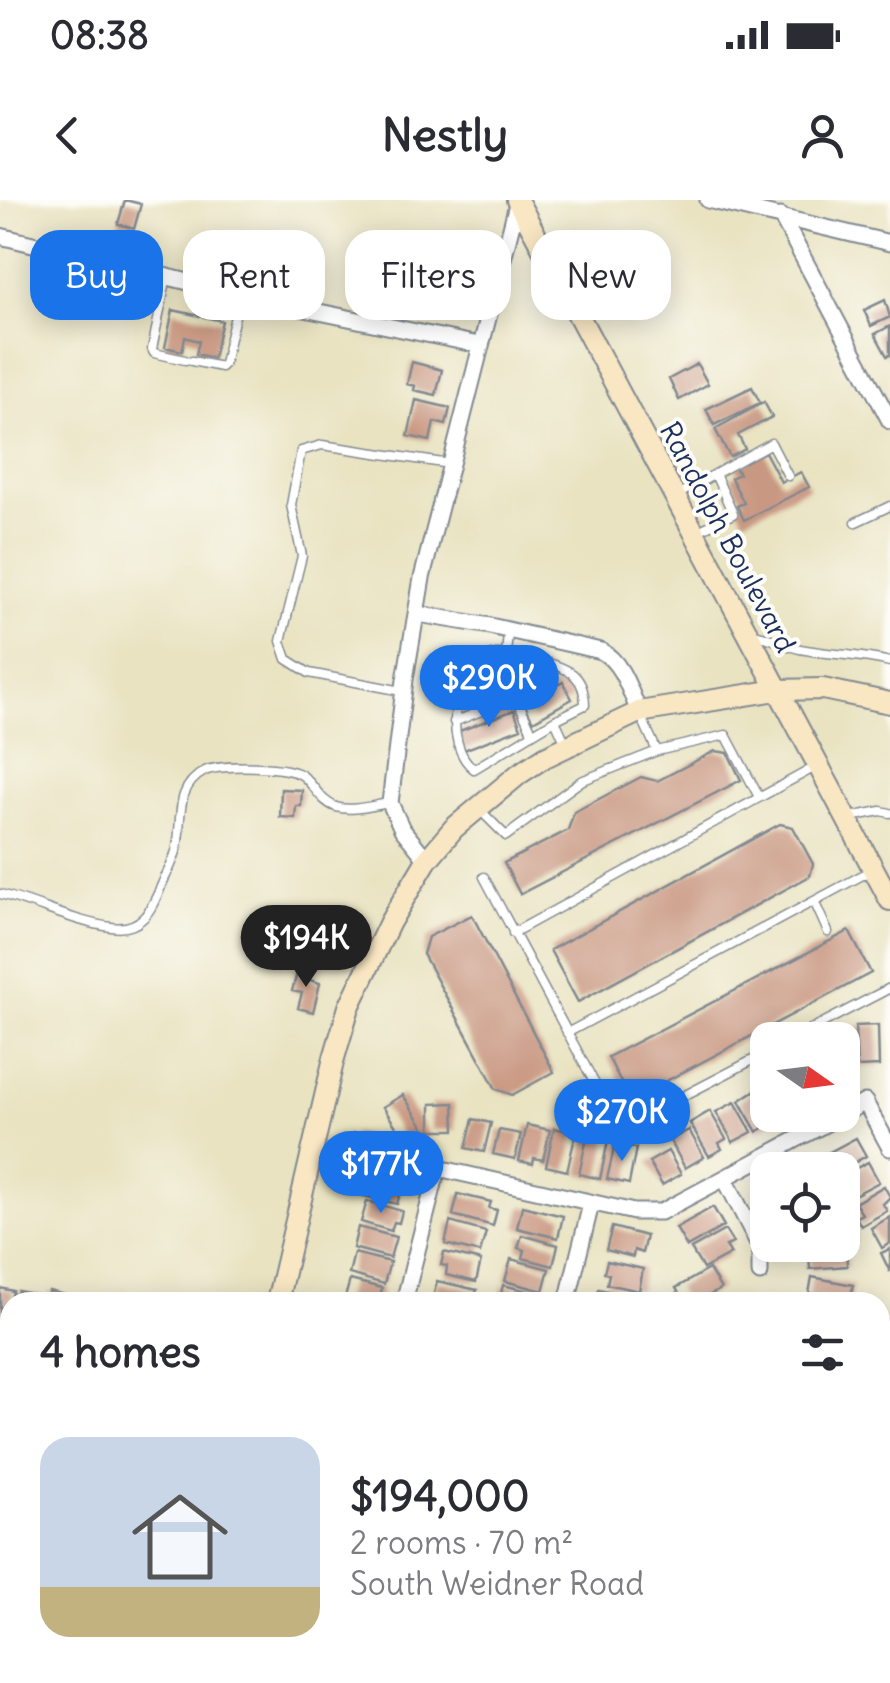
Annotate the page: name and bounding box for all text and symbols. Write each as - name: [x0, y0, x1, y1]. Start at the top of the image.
- text: 08:38: [50, 12, 149, 59]
- text: Nestly: [382, 107, 508, 163]
- icon: back: [40, 108, 95, 163]
- icon: person: [795, 108, 850, 163]
- chip: Buy: [30, 230, 163, 320]
- chip: Rent: [183, 230, 325, 320]
- chip: Filters: [345, 230, 511, 320]
- chip: New: [531, 230, 671, 320]
- street label: Randolph Boulevard: [652, 416, 804, 658]
- pin: $290K: [419, 645, 559, 730]
- text: $290K: [442, 657, 536, 698]
- pin: $194K: [236, 905, 376, 990]
- text: $194K: [263, 917, 349, 958]
- north arrow: [750, 1022, 860, 1132]
- map controls: [750, 1022, 860, 1262]
- pin: $270K: [552, 1079, 692, 1164]
- text: $270K: [576, 1091, 668, 1132]
- pin: $177K: [311, 1131, 451, 1216]
- text: $177K: [340, 1143, 422, 1184]
- button: locate: [750, 1152, 860, 1262]
- icon: filters: [795, 1325, 850, 1380]
- text: 4 homes: [40, 1326, 201, 1378]
- text: $194,000: [350, 1470, 529, 1522]
- icon: home: [120, 1477, 240, 1597]
- text: 2 rooms · 70 m²: [350, 1522, 573, 1563]
- text: South Weidner Road: [350, 1563, 644, 1604]

